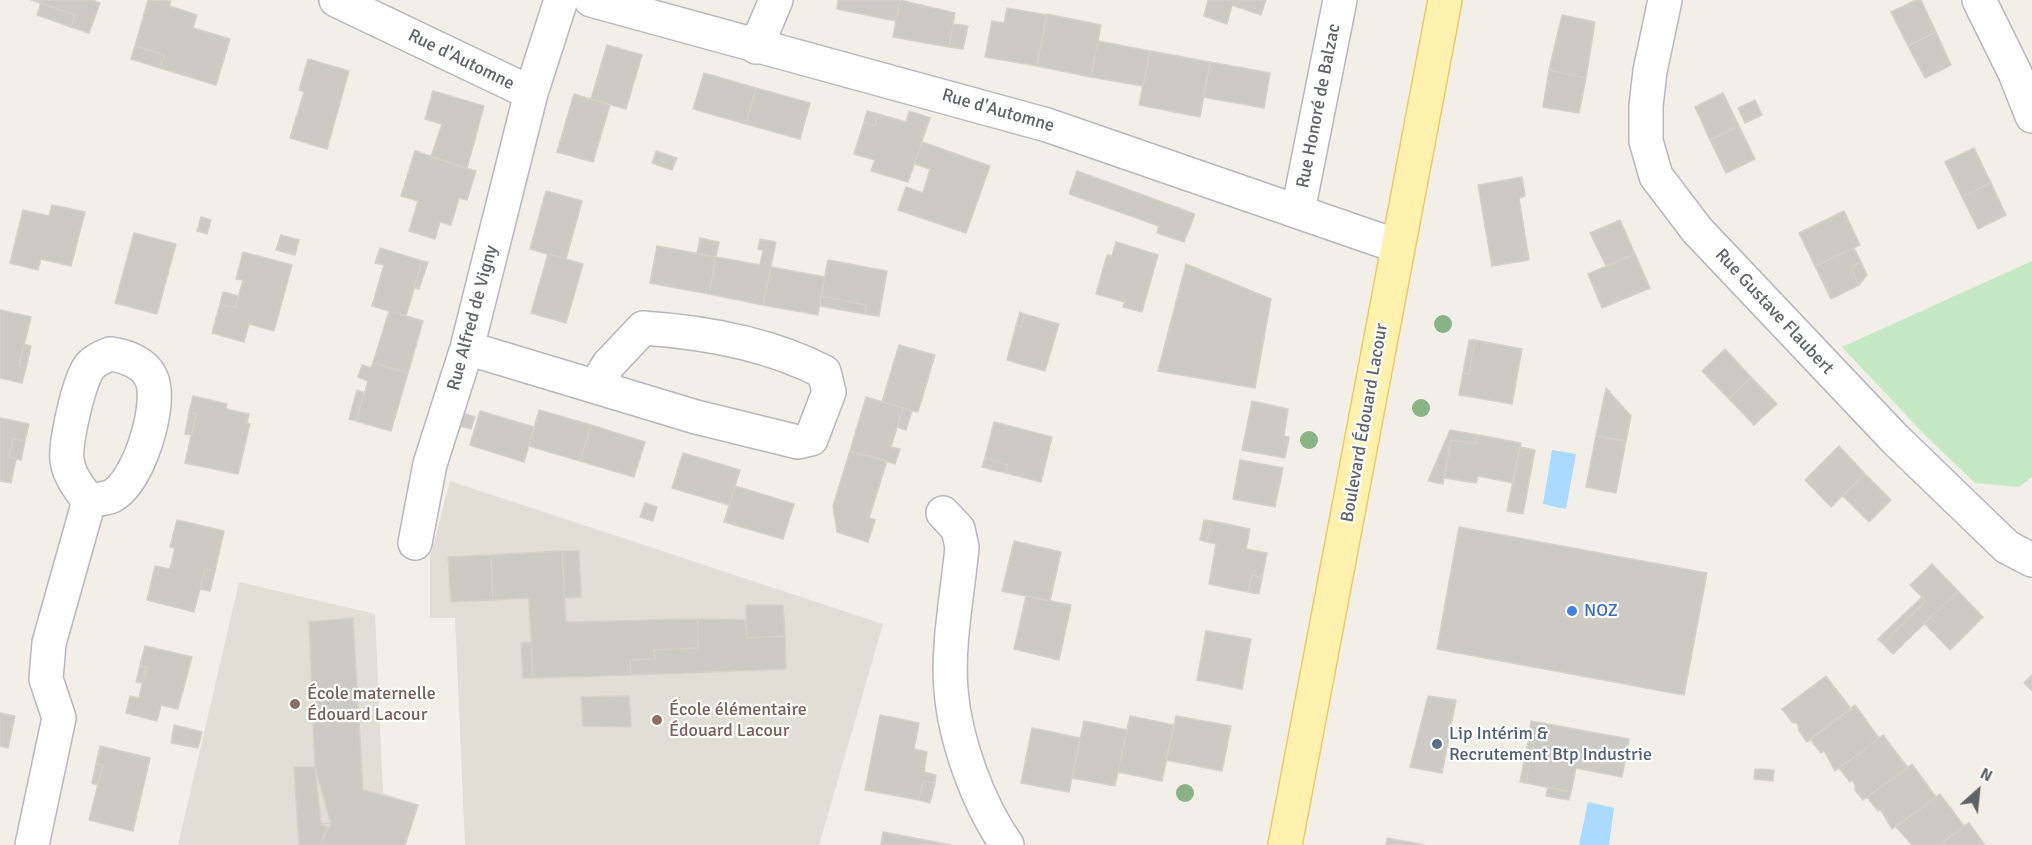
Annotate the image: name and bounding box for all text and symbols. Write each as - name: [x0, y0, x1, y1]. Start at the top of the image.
- street label: Rue Honoré de Balzac: [1292, 22, 1346, 190]
- street label: Rue d'Automne: [404, 25, 518, 95]
- street label: Rue d'Automne: [939, 85, 1057, 137]
- street label: Rue Alfred de Vigny: [443, 243, 503, 393]
- street label: Rue Gustave Flaubert: [1710, 245, 1838, 379]
- street label: Boulevard Édouard Lacour: [1337, 322, 1393, 524]
- place label: NOZ: [1584, 600, 1618, 622]
- marker: NOZ: [1565, 604, 1579, 618]
- place label: École maternelle Édouard Lacour: [307, 683, 436, 726]
- marker: École maternelle Édouard Lacour: [288, 697, 302, 711]
- place label: École élémentaire Édouard Lacour: [669, 699, 807, 742]
- marker: École élémentaire Édouard Lacour: [650, 713, 664, 727]
- place label: Lip Intérim & Recrutement Btp Industrie: [1449, 723, 1652, 766]
- marker: Lip Intérim & Recrutement Btp Industrie: [1430, 737, 1444, 751]
- north arrow: [1948, 761, 2008, 821]
- text: N: [1977, 764, 1996, 786]

